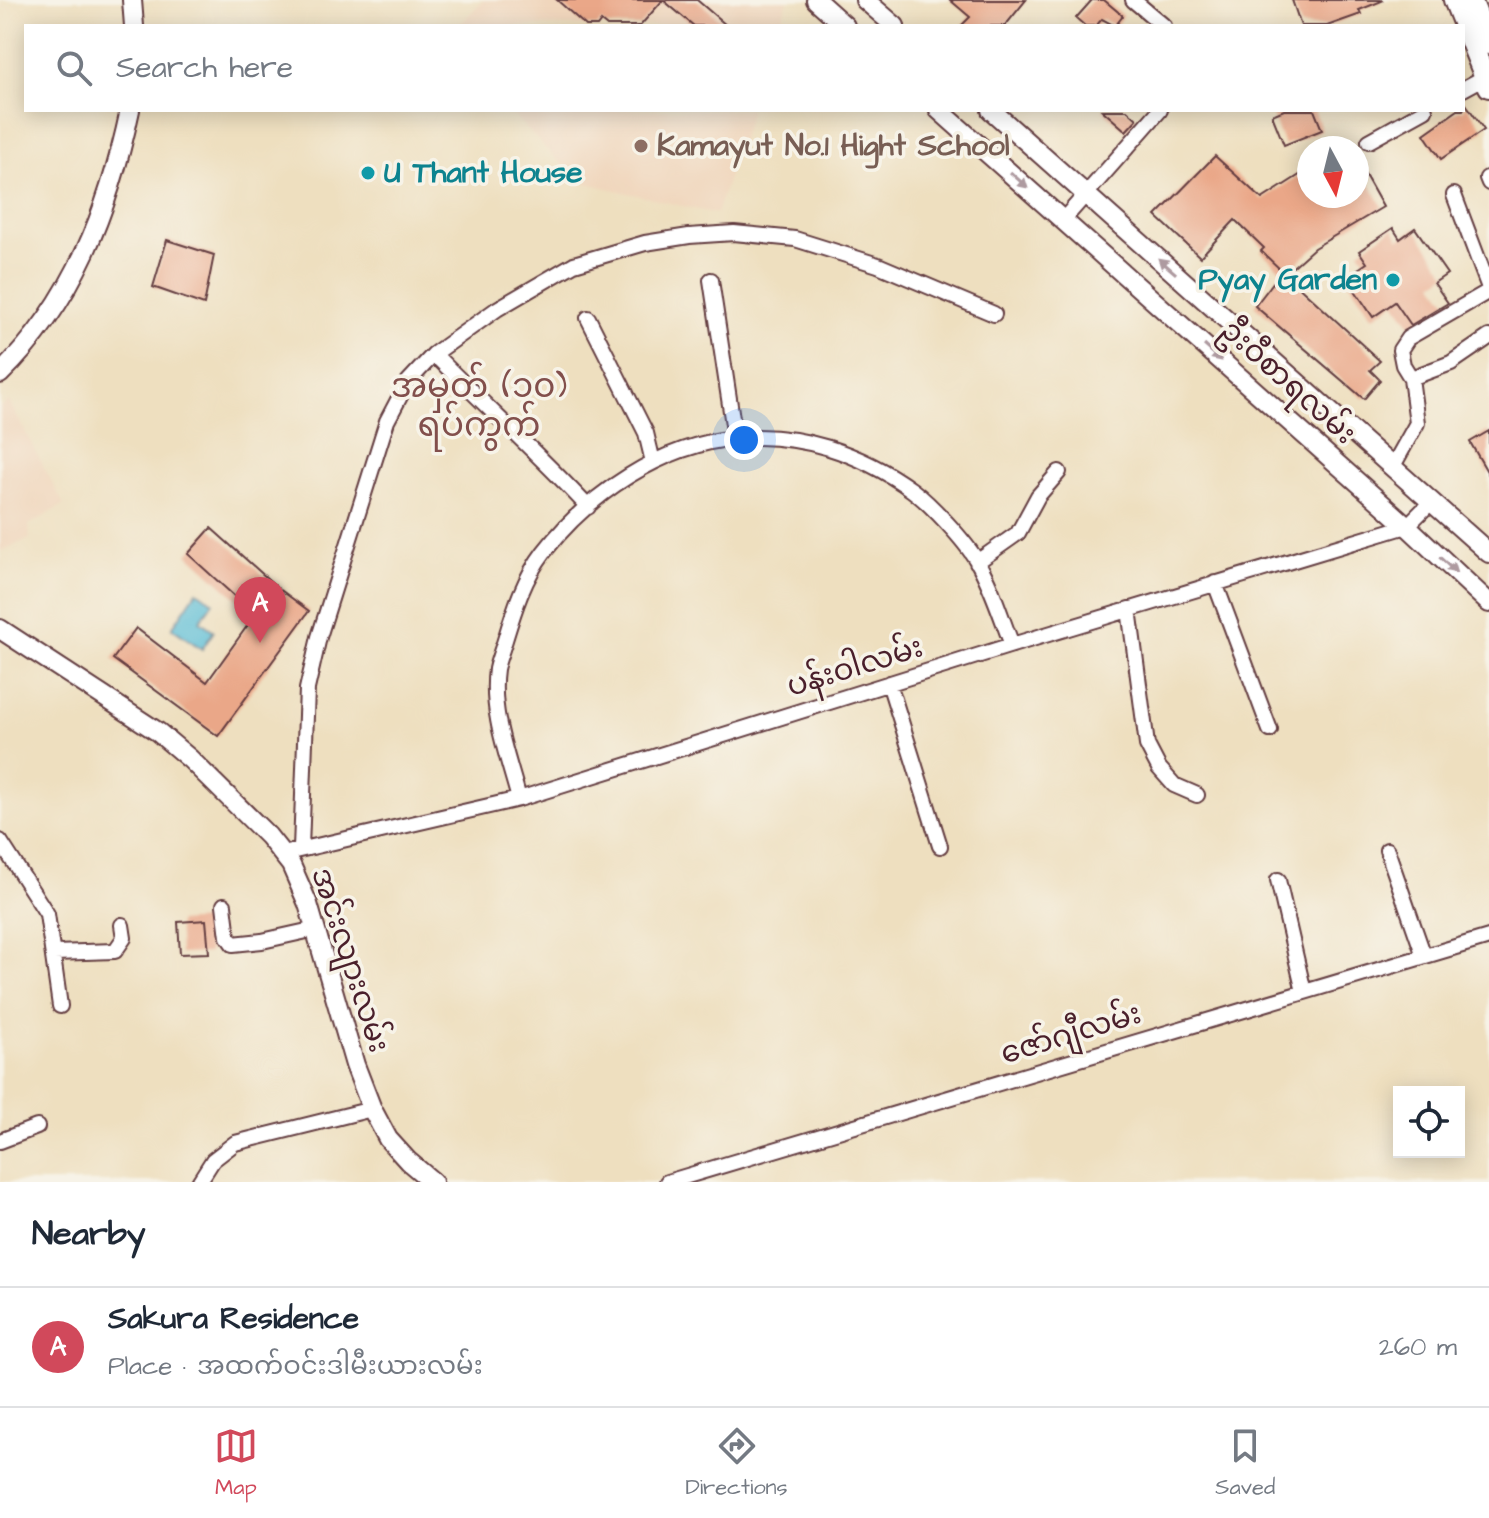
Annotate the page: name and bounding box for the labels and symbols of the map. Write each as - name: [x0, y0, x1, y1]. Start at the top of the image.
- place label: Kamayut No.1 Hight School: [657, 125, 1010, 169]
- north arrow: [1297, 136, 1369, 208]
- marker: Kamayut No.1 Hight School: [632, 137, 650, 155]
- place label: U Thant House: [384, 152, 582, 194]
- marker: U Thant House: [359, 164, 377, 182]
- one-way arrow: [1009, 171, 1028, 189]
- one-way arrow: [1158, 257, 1177, 275]
- place label: Pyay Garden: [1198, 259, 1377, 303]
- marker: Pyay Garden: [1384, 271, 1402, 289]
- street label: ဦးဝီစာရလမ်း: [1209, 308, 1366, 457]
- one-way arrow: [1203, 344, 1222, 362]
- district label: အမှတ် (၁၀) ရပ်ကွက်: [391, 361, 567, 452]
- your location: [724, 420, 764, 460]
- one-way arrow: [1438, 555, 1457, 573]
- pin: A: [234, 577, 286, 643]
- street label: ပန်းဝါလမ်း: [781, 624, 929, 710]
- street label: အင်းလျားလမ်း: [298, 862, 402, 1059]
- street label: ဇော်ဂျီလမ်း: [995, 991, 1147, 1078]

